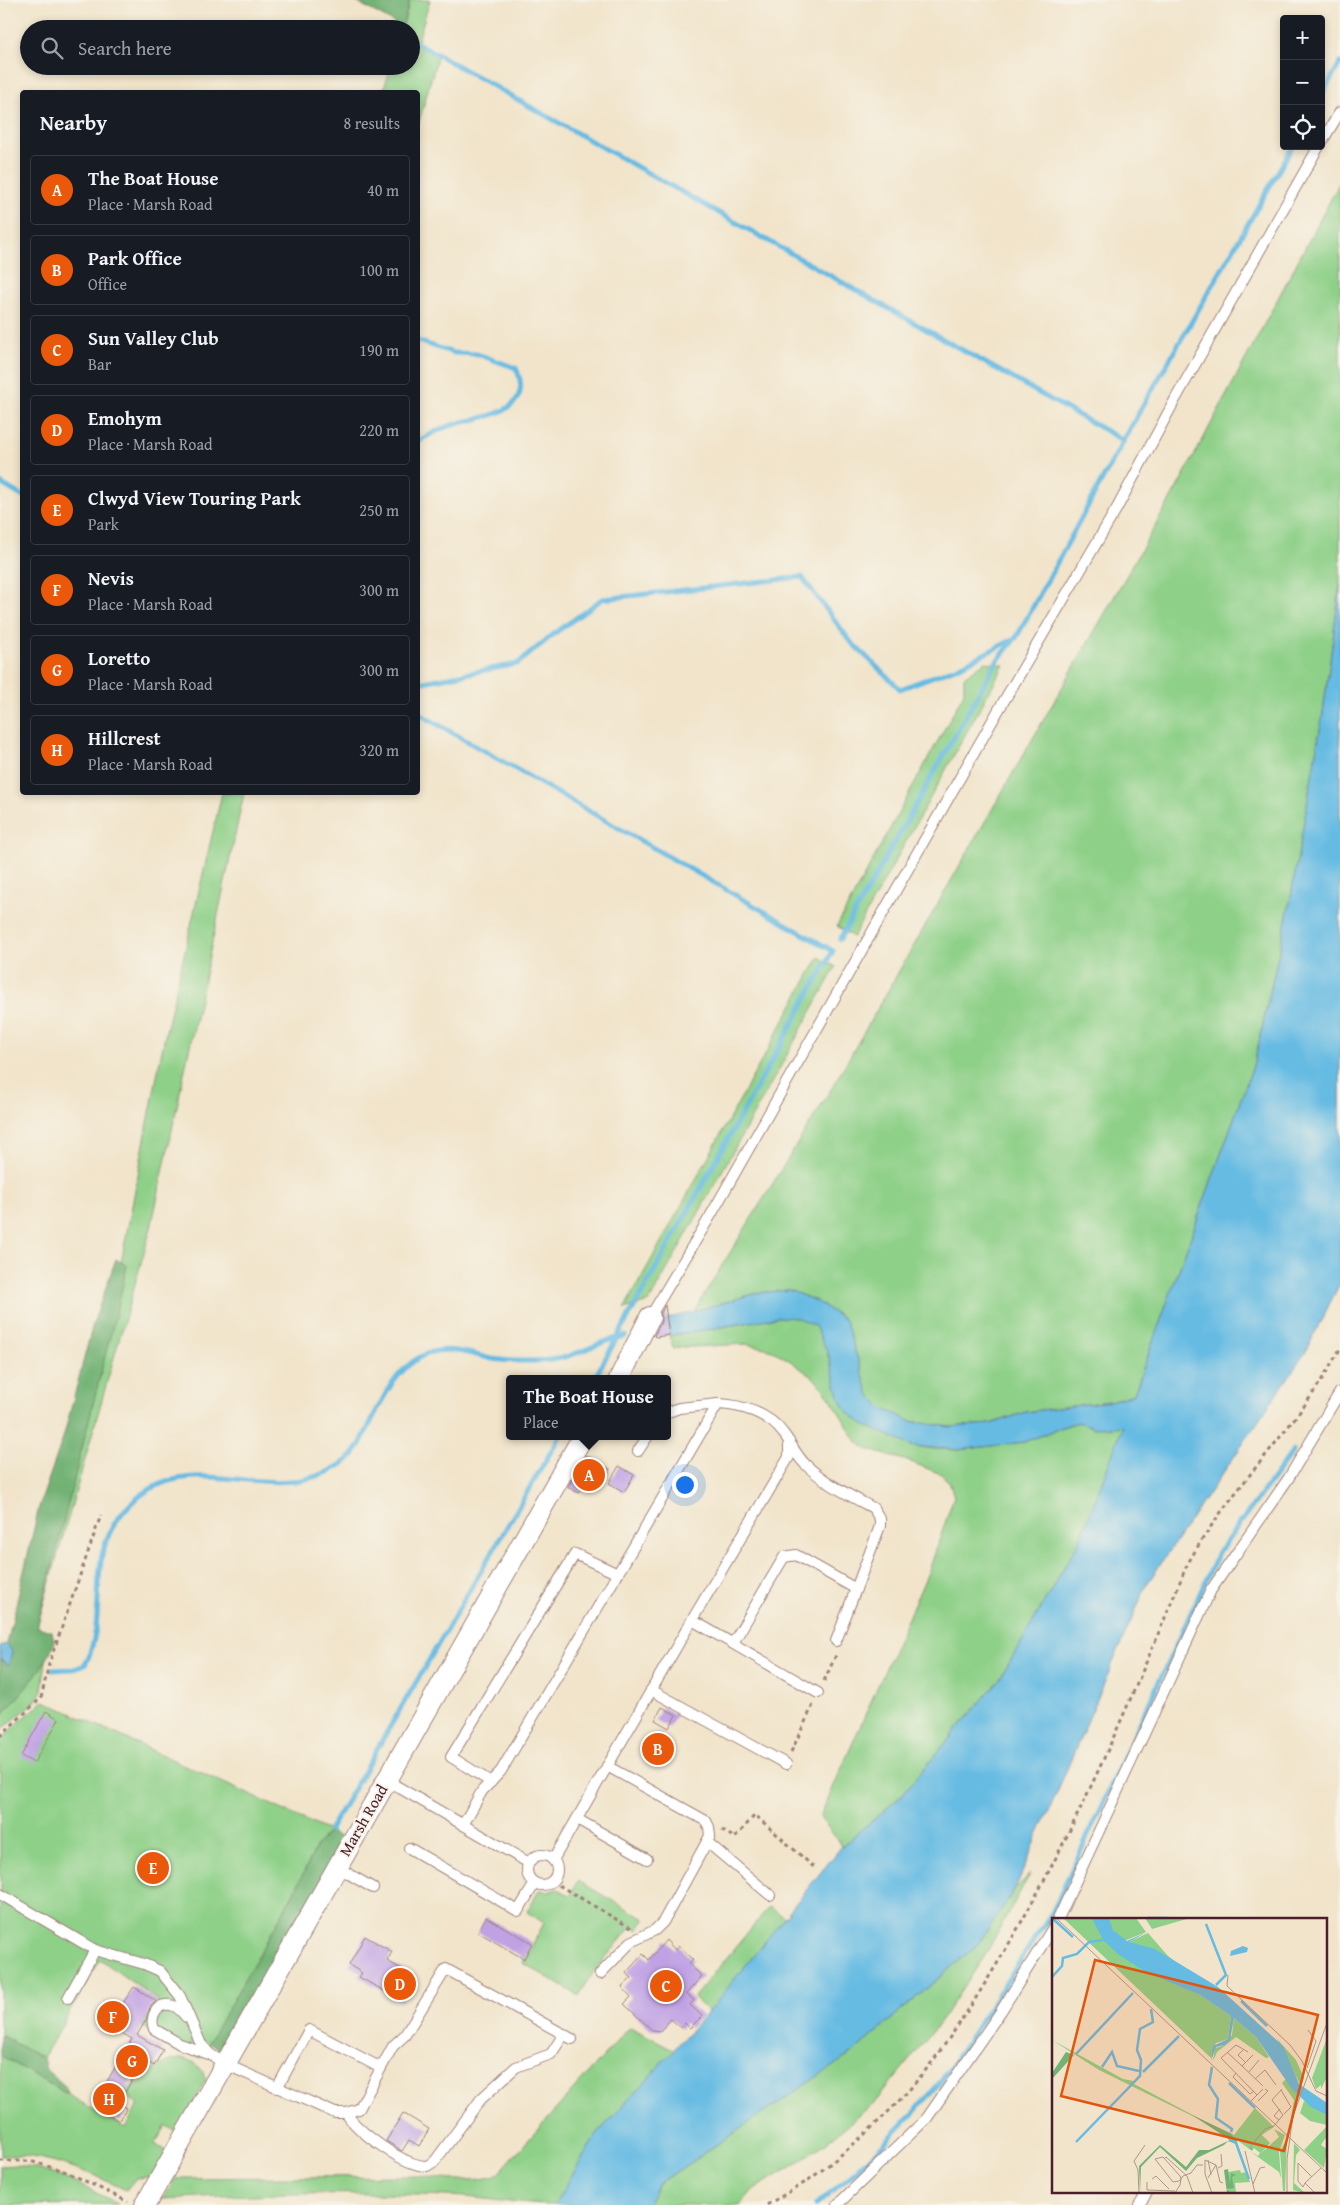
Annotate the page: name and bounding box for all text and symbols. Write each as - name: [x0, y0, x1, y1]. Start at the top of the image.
- map controls: [1280, 15, 1325, 150]
- button: +: [1280, 15, 1325, 60]
- search box: [20, 20, 420, 75]
- icon: search: [38, 34, 66, 62]
- text: Search here: [78, 34, 172, 62]
- button: −: [1280, 60, 1325, 105]
- button: locate: [1280, 105, 1325, 150]
- text: Nearby: [40, 107, 107, 138]
- text: 8 results: [343, 111, 400, 135]
- text: The Boat House: [88, 164, 219, 192]
- text: A: [52, 178, 62, 202]
- text: 40 m: [367, 178, 399, 202]
- text: Place · Marsh Road: [88, 192, 213, 216]
- text: Park Office: [88, 244, 182, 272]
- text: B: [52, 258, 62, 282]
- text: 100 m: [359, 258, 399, 282]
- text: Office: [88, 272, 127, 296]
- text: Sun Valley Club: [88, 324, 219, 352]
- text: C: [52, 338, 62, 362]
- text: 190 m: [359, 338, 399, 362]
- text: Bar: [88, 352, 111, 376]
- text: Emohym: [88, 404, 162, 432]
- text: D: [52, 418, 62, 442]
- text: 220 m: [359, 418, 399, 442]
- text: Place · Marsh Road: [88, 432, 213, 456]
- text: Clwyd View Touring Park: [88, 484, 301, 512]
- text: E: [53, 498, 61, 522]
- text: 250 m: [359, 498, 399, 522]
- text: Park: [88, 512, 119, 536]
- text: Nevis: [88, 564, 134, 592]
- text: F: [53, 578, 61, 602]
- text: 300 m: [359, 578, 399, 602]
- text: Place · Marsh Road: [88, 592, 213, 616]
- text: Loretto: [88, 644, 150, 672]
- text: G: [52, 658, 62, 682]
- text: 300 m: [359, 658, 399, 682]
- text: Place · Marsh Road: [88, 672, 213, 696]
- text: Hillcrest: [88, 724, 161, 752]
- text: H: [51, 738, 63, 762]
- text: 320 m: [359, 738, 399, 762]
- text: Place · Marsh Road: [88, 752, 213, 776]
- popup: [506, 1375, 671, 1440]
- text: The Boat House: [523, 1382, 654, 1410]
- text: Place: [523, 1410, 558, 1434]
- pin: A: [573, 1456, 605, 1494]
- your location: [672, 1472, 698, 1498]
- pin: B: [642, 1730, 674, 1768]
- street label: Marsh Road: [333, 1779, 394, 1860]
- pin: E: [137, 1849, 169, 1887]
- inset map: [1052, 1918, 1328, 2192]
- pin: D: [384, 1965, 416, 2003]
- pin: C: [650, 1967, 682, 2005]
- pin: F: [97, 1998, 129, 2036]
- pin: G: [116, 2042, 148, 2080]
- pin: H: [93, 2080, 125, 2118]

